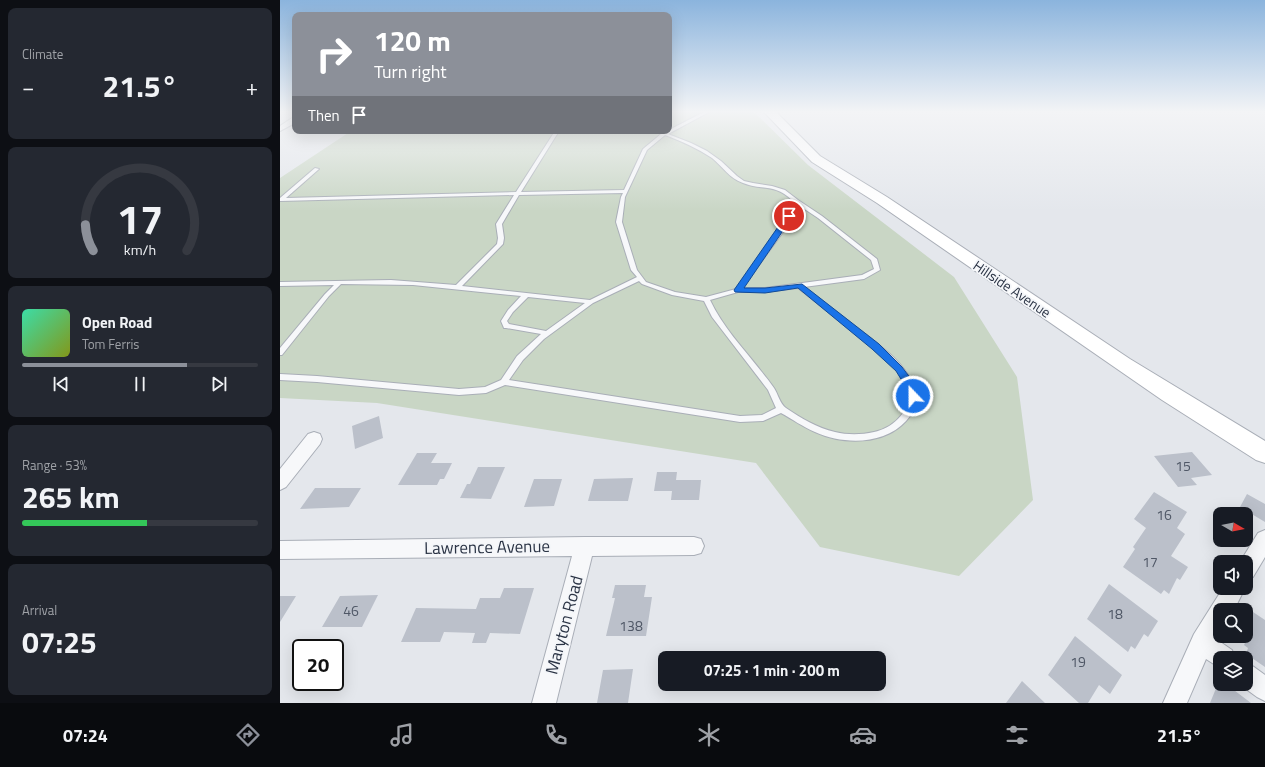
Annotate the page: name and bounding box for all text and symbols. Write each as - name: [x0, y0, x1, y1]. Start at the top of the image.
- text: 120 m: [374, 19, 451, 62]
- icon: right: [308, 28, 360, 80]
- text: Climate: [22, 44, 63, 64]
- text: Turn right: [374, 58, 447, 85]
- text: 21.5°: [103, 63, 177, 109]
- text: −: [22, 70, 34, 104]
- text: +: [246, 70, 258, 104]
- text: Then: [308, 104, 340, 127]
- icon: arrive: [348, 104, 370, 126]
- text: 17: [117, 186, 163, 249]
- pin: [772, 199, 806, 233]
- icon: arrive: [778, 205, 800, 227]
- text: km/h: [124, 238, 156, 260]
- street label: Hillside Avenue: [969, 255, 1055, 322]
- text: Open Road: [82, 311, 152, 334]
- text: Tom Ferris: [82, 334, 139, 354]
- icon: previous: [50, 373, 72, 395]
- icon: pause: [129, 373, 151, 395]
- icon: next: [208, 373, 230, 395]
- position arrow: [892, 375, 934, 417]
- text: Range · 53%: [22, 455, 87, 475]
- house number: 15: [1175, 455, 1191, 476]
- text: 265 km: [22, 474, 120, 520]
- house number: 16: [1156, 504, 1172, 525]
- north arrow: [1213, 507, 1253, 547]
- map controls: [1213, 507, 1253, 691]
- street label: Lawrence Avenue: [424, 533, 550, 561]
- house number: 17: [1142, 551, 1158, 572]
- button: sound: [1213, 555, 1253, 595]
- street label: Maryton Road: [538, 573, 590, 677]
- text: Arrival: [22, 600, 57, 620]
- house number: 46: [343, 600, 359, 621]
- house number: 18: [1107, 603, 1123, 624]
- button: search: [1213, 603, 1253, 643]
- house number: 138: [619, 615, 643, 636]
- text: 07:25: [22, 619, 97, 665]
- speed limit sign: 20: [292, 639, 344, 691]
- house number: 19: [1070, 651, 1086, 672]
- button: layers: [1213, 651, 1253, 691]
- text: 07:25 · 1 min · 200 m: [704, 659, 840, 682]
- icon: directions: [234, 721, 262, 749]
- icon: music: [388, 721, 416, 749]
- icon: phone: [542, 721, 570, 749]
- icon: climate: [695, 721, 723, 749]
- icon: car: [849, 721, 877, 749]
- icon: filters: [1003, 721, 1031, 749]
- text: 07:24: [63, 722, 108, 749]
- text: 21.5°: [1157, 722, 1202, 749]

